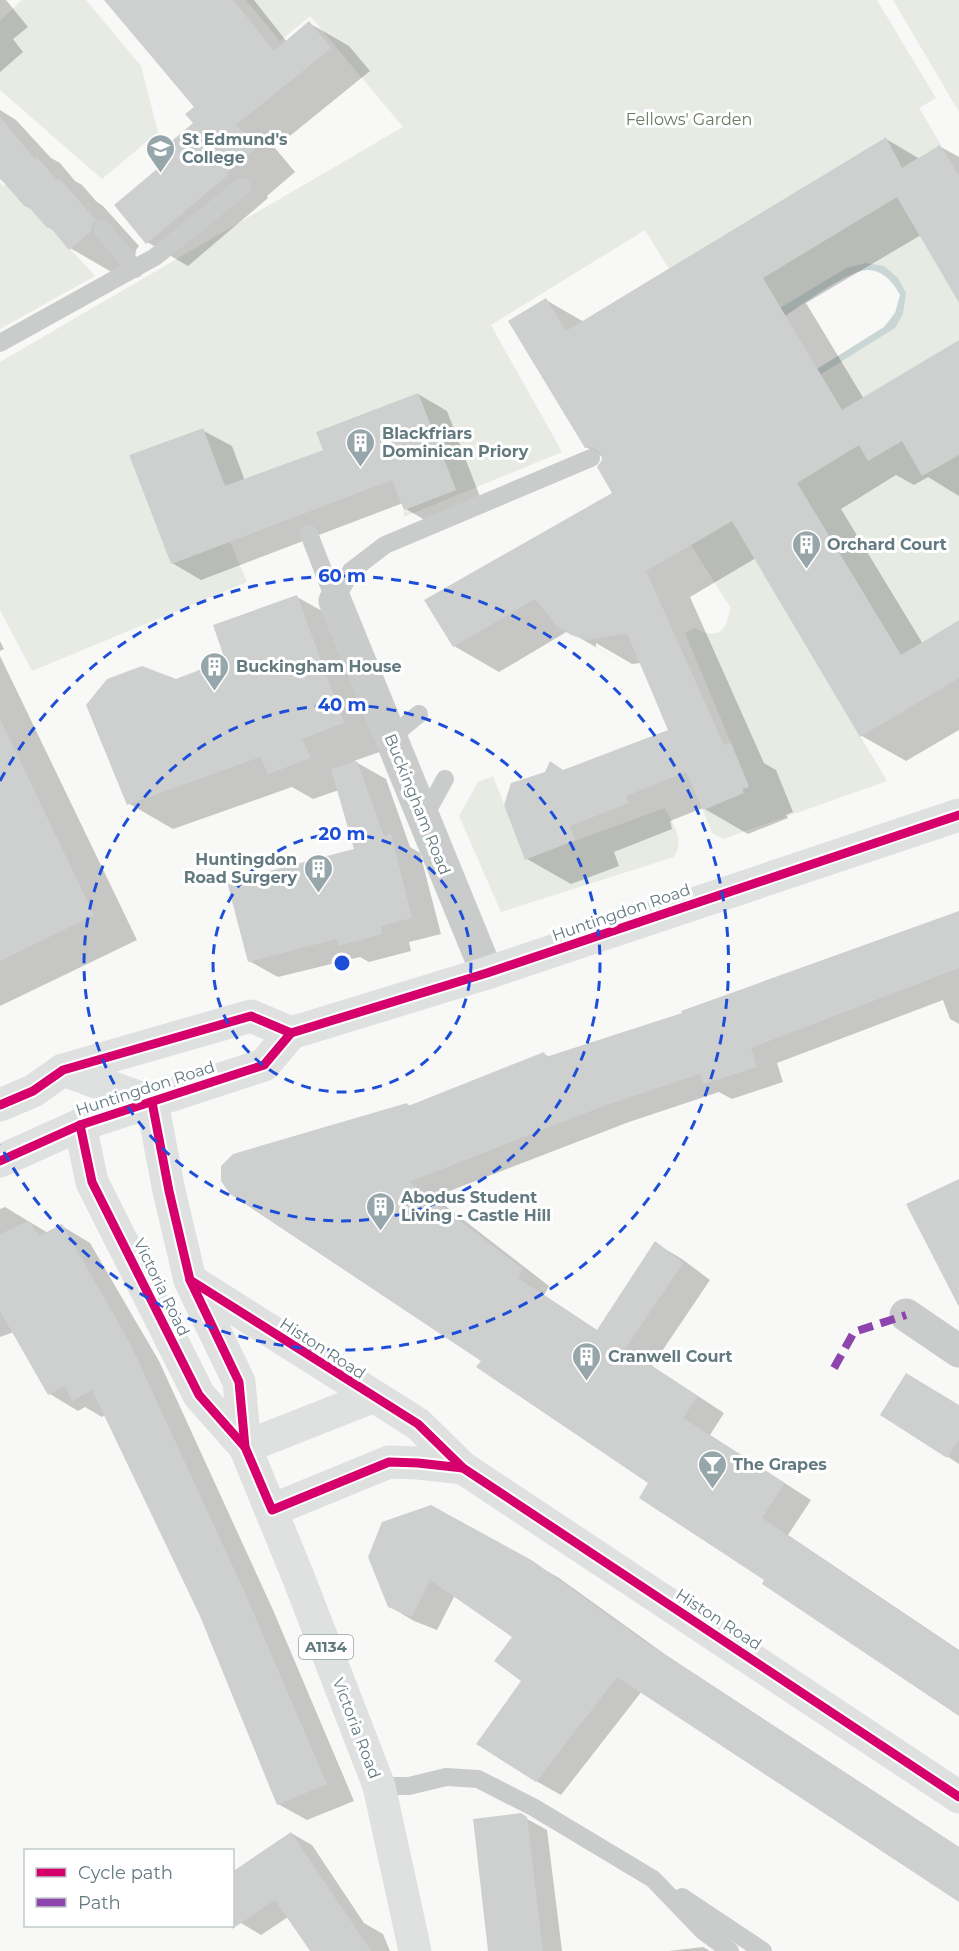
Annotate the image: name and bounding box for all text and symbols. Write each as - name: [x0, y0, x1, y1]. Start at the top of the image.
- park label: Fellows' Garden: [626, 110, 752, 129]
- place label: St Edmund's College: [182, 130, 288, 167]
- school or university icon: St Edmund's College: [145, 132, 177, 174]
- place label: Blackfriars Dominican Priory: [382, 424, 529, 461]
- building icon: Blackfriars Dominican Priory: [345, 426, 377, 468]
- building icon: Orchard Court: [790, 528, 822, 570]
- place label: Orchard Court: [827, 535, 947, 554]
- text: 60 m: [318, 565, 366, 587]
- building icon: Buckingham House: [199, 650, 231, 692]
- place label: Buckingham House: [236, 657, 401, 676]
- text: 40 m: [318, 694, 366, 716]
- street label: Buckingham Road: [381, 731, 455, 878]
- text: 20 m: [319, 823, 365, 845]
- place label: Huntingdon Road Surgery: [184, 850, 297, 887]
- building icon: Huntingdon Road Surgery: [302, 852, 334, 894]
- street label: Huntingdon Road: [550, 880, 693, 945]
- centre of rings: [332, 953, 352, 973]
- street label: Huntingdon Road: [73, 1057, 217, 1120]
- place label: Abodus Student Living - Castle Hill: [400, 1188, 551, 1225]
- building icon: Abodus Student Living - Castle Hill: [364, 1190, 396, 1232]
- street label: Victoria Road: [130, 1235, 193, 1339]
- street label: Histon Road: [276, 1314, 369, 1383]
- building icon: Cranwell Court: [571, 1340, 603, 1382]
- place label: Cranwell Court: [608, 1347, 733, 1366]
- bar icon: The Grapes: [696, 1448, 728, 1490]
- place label: The Grapes: [733, 1455, 827, 1474]
- street label: Histon Road: [672, 1585, 765, 1654]
- road number: A1134: [299, 1635, 353, 1659]
- street label: Victoria Road: [329, 1675, 385, 1781]
- legend: [24, 1849, 234, 1927]
- text: Cycle path: [78, 1862, 173, 1884]
- text: Path: [78, 1892, 121, 1914]

